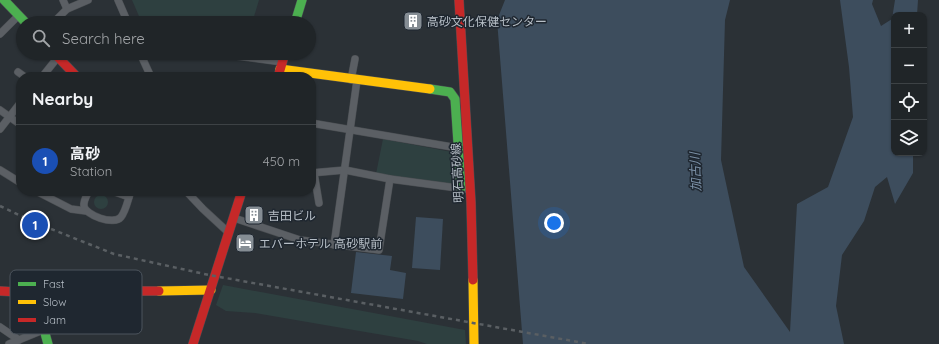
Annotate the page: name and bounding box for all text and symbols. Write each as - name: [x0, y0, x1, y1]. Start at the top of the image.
- building icon: 高砂文化保健センター: [402, 10, 424, 32]
- map controls: [891, 12, 927, 156]
- button: +: [891, 12, 927, 48]
- place label: 高砂文化保健センター: [427, 14, 547, 29]
- search box: [16, 16, 316, 60]
- icon: search: [30, 27, 52, 49]
- text: Search here: [62, 29, 145, 48]
- button: −: [891, 48, 927, 84]
- button: locate: [891, 84, 927, 120]
- text: Nearby: [32, 88, 93, 109]
- button: layers: [891, 120, 927, 156]
- street label: 明石高砂線: [448, 143, 466, 203]
- text: 高砂: [70, 144, 100, 163]
- water label: 加古川: [686, 150, 704, 192]
- text: 1: [42, 153, 48, 169]
- text: 450 m: [263, 153, 300, 169]
- text: Station: [70, 163, 112, 179]
- building icon: 吉田ビル: [243, 204, 265, 226]
- place label: 吉田ビル: [268, 208, 316, 223]
- pin: 1: [22, 210, 48, 240]
- your location: [544, 213, 564, 233]
- hotel icon: エバーホテル 高砂駅前: [234, 232, 256, 254]
- place label: エバーホテル 高砂駅前: [259, 236, 382, 251]
- legend: [10, 270, 142, 334]
- text: Fast: [43, 277, 65, 291]
- text: Slow: [43, 295, 67, 309]
- text: Jam: [43, 313, 66, 327]

